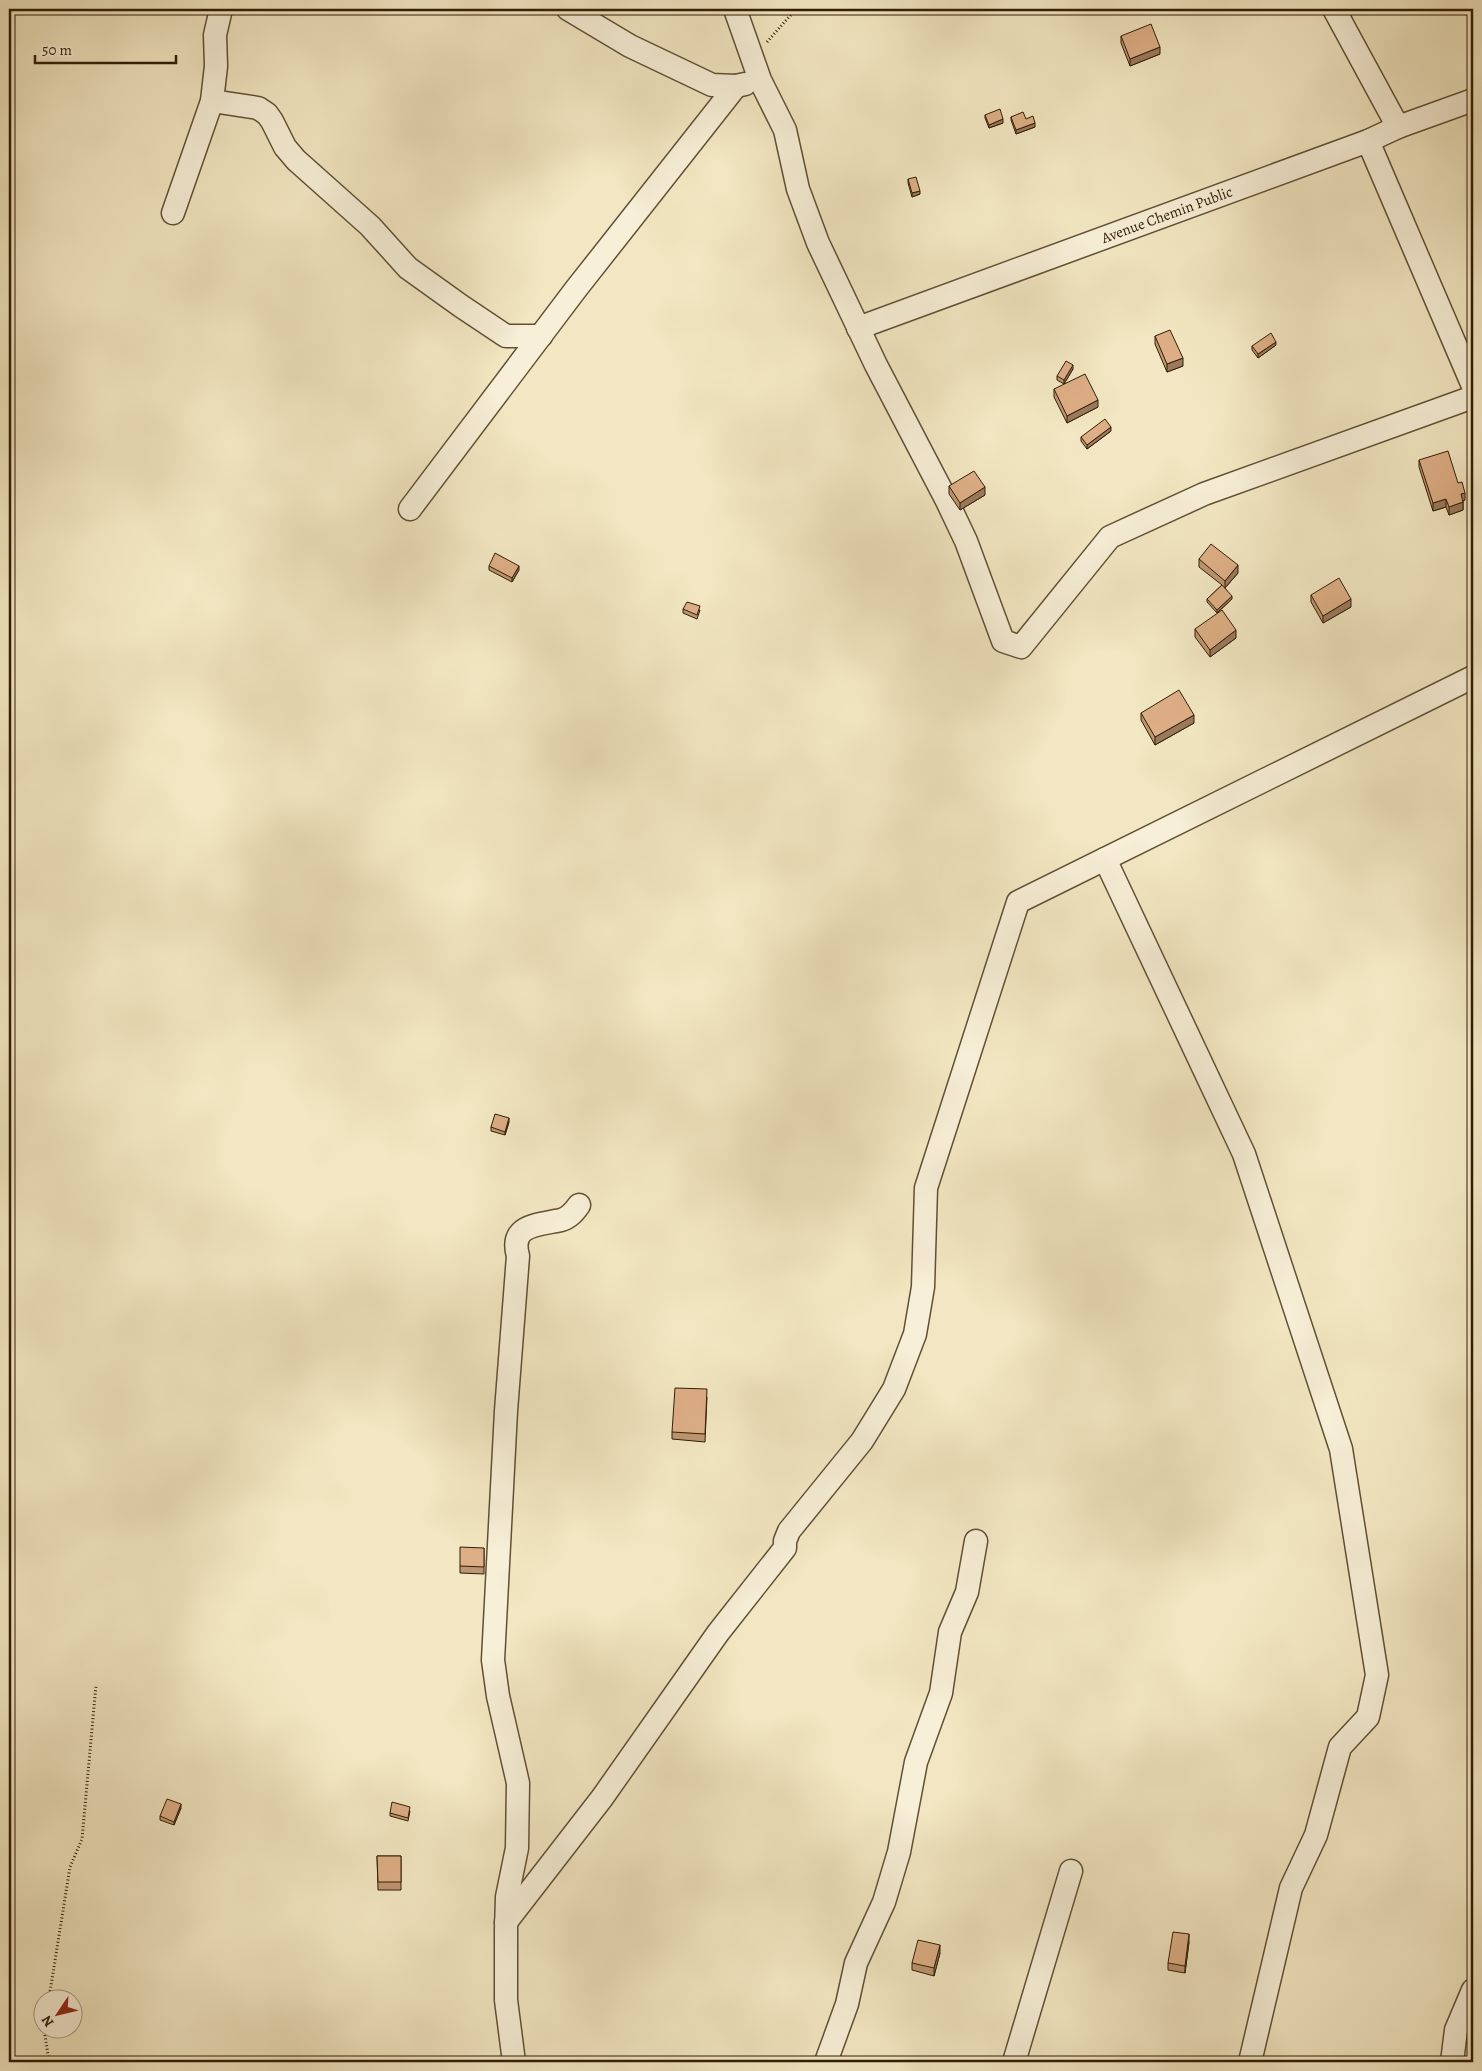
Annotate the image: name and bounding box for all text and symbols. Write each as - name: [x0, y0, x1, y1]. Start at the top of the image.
- scale bar: [35, 32, 176, 64]
- text: 50 m: [42, 40, 72, 60]
- street label: Avenue Chemin Public: [1098, 182, 1235, 248]
- north arrow: [32, 1988, 82, 2038]
- text: N: [37, 2012, 58, 2031]

